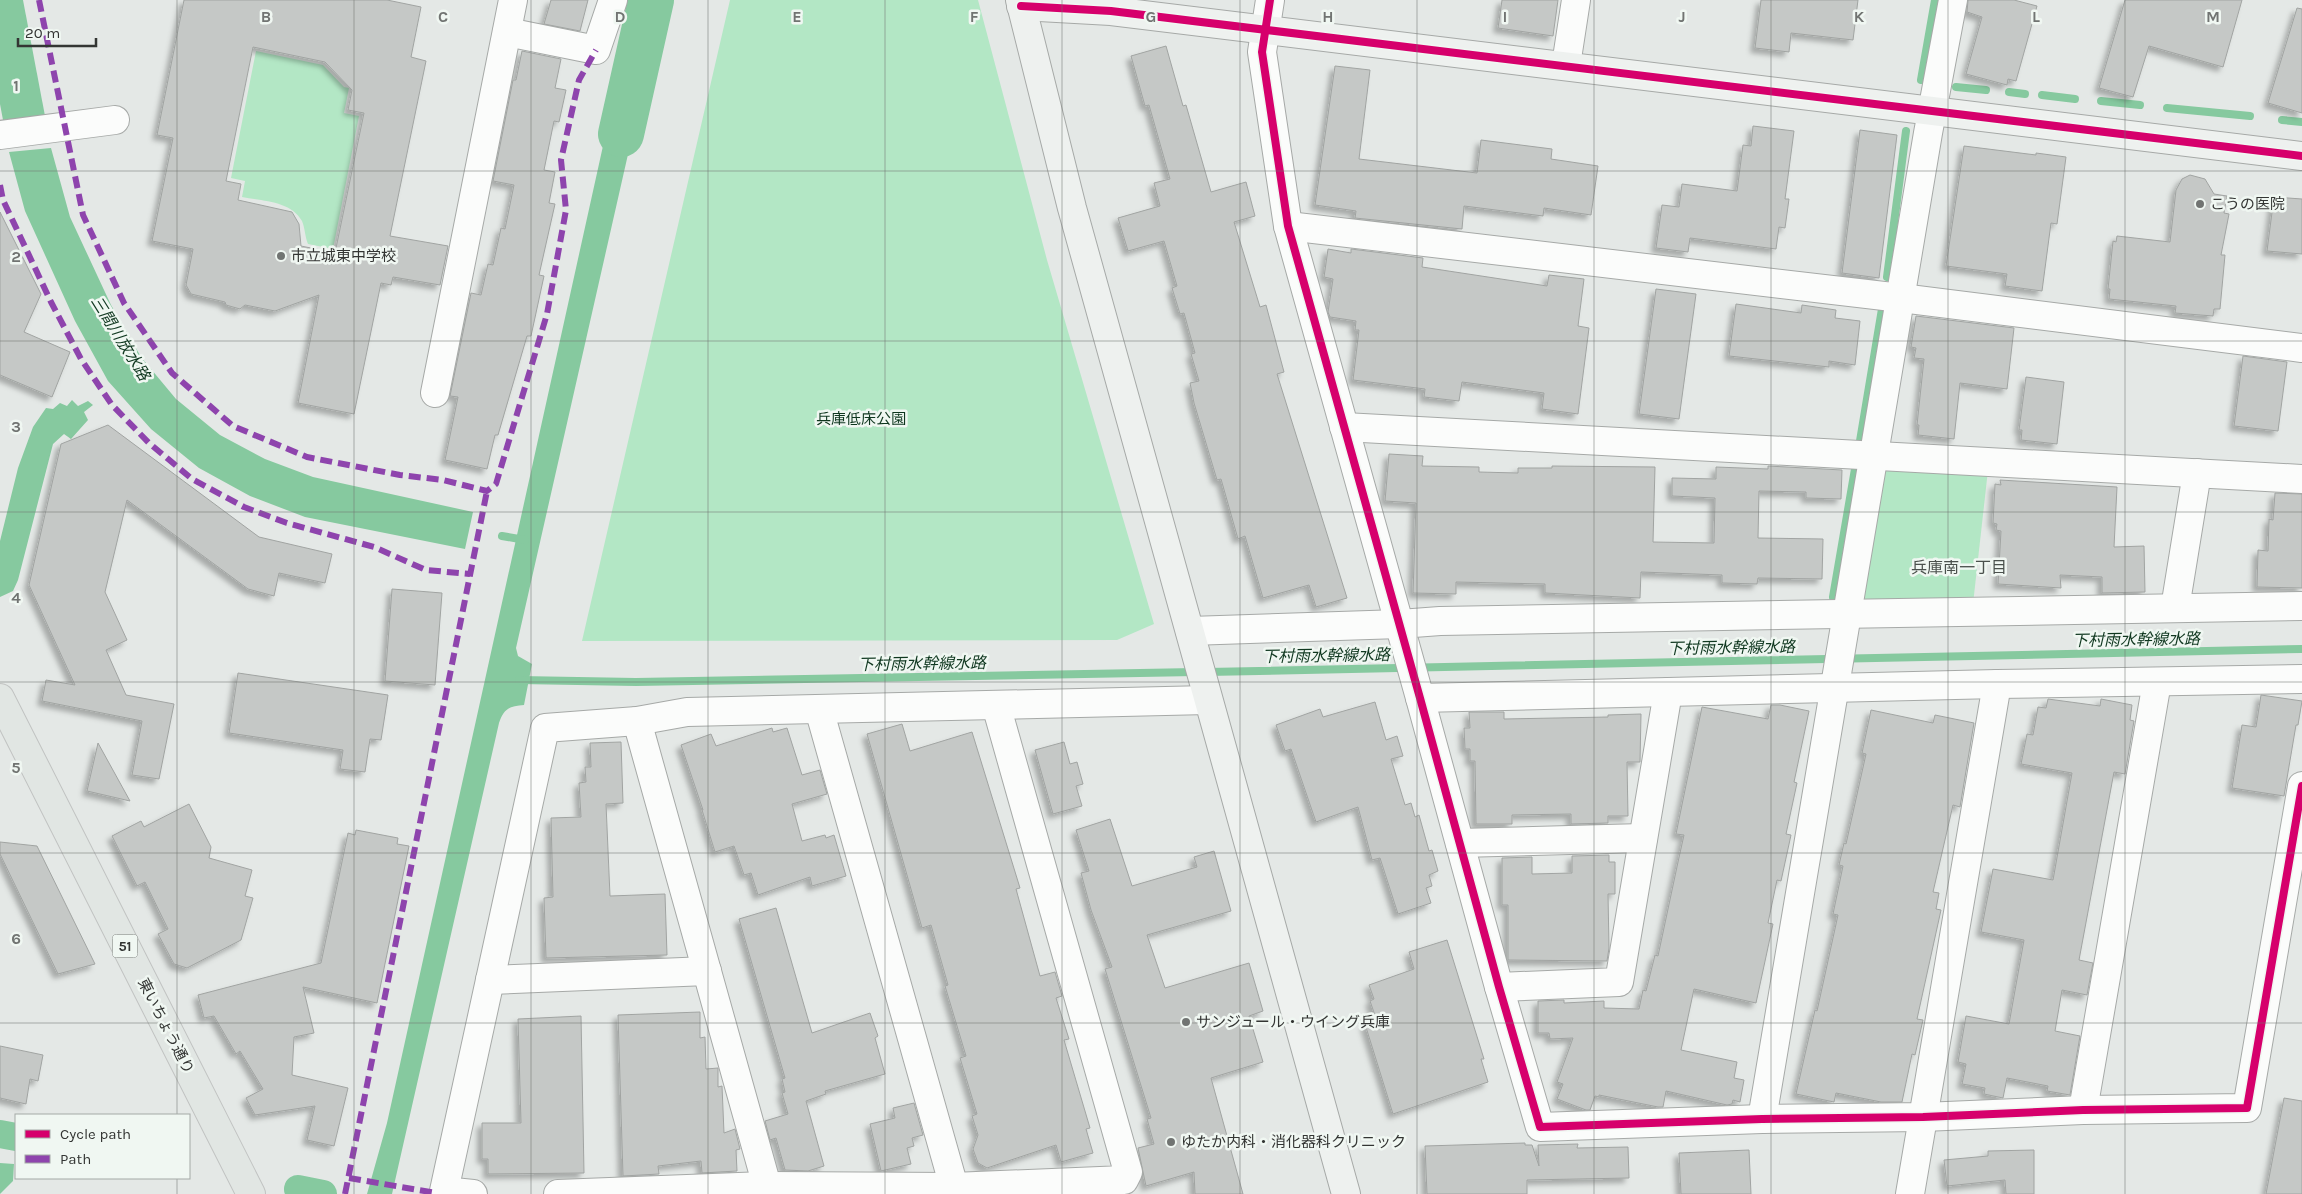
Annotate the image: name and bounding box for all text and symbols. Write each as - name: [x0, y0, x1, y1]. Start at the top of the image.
- text: B: [261, 7, 271, 26]
- text: C: [438, 7, 448, 26]
- text: D: [615, 7, 626, 26]
- text: E: [792, 7, 802, 26]
- text: F: [970, 7, 979, 26]
- text: G: [1146, 7, 1156, 26]
- text: H: [1322, 7, 1334, 26]
- text: I: [1503, 7, 1507, 26]
- text: J: [1678, 7, 1686, 26]
- text: K: [1854, 7, 1865, 26]
- text: L: [2032, 7, 2040, 26]
- text: M: [2206, 7, 2220, 26]
- scale bar: [18, 15, 95, 47]
- text: 20 m: [25, 24, 60, 42]
- text: 1: [13, 76, 19, 95]
- place label: こうの医院: [2210, 195, 2285, 213]
- marker: こうの医院: [2194, 198, 2206, 210]
- text: 2: [11, 247, 21, 266]
- place label: 市立城東中学校: [291, 247, 396, 265]
- marker: 市立城東中学校: [275, 250, 287, 262]
- water label: 三間川放水路: [87, 293, 155, 386]
- park label: 兵庫低床公園: [816, 410, 906, 428]
- text: 3: [11, 417, 21, 436]
- district label: 兵庫南一丁目: [1911, 558, 2007, 577]
- text: 4: [11, 588, 21, 607]
- water label: 下村雨水幹線水路: [2072, 629, 2202, 650]
- water label: 下村雨水幹線水路: [1667, 637, 1797, 658]
- water label: 下村雨水幹線水路: [1262, 645, 1392, 666]
- water label: 下村雨水幹線水路: [858, 653, 988, 674]
- text: 5: [11, 758, 21, 777]
- text: 6: [11, 929, 21, 948]
- road number: 51: [112, 934, 138, 958]
- street label: 東いちょう通り: [134, 975, 198, 1077]
- place label: サンジュール・ウイング兵庫: [1196, 1013, 1390, 1031]
- marker: サンジュール・ウイング兵庫: [1180, 1016, 1192, 1028]
- legend: [15, 1114, 190, 1179]
- text: Cycle path: [60, 1125, 131, 1143]
- place label: ゆたか内科・消化器科クリニック: [1181, 1133, 1406, 1151]
- marker: ゆたか内科・消化器科クリニック: [1165, 1136, 1177, 1148]
- text: Path: [60, 1150, 91, 1168]

